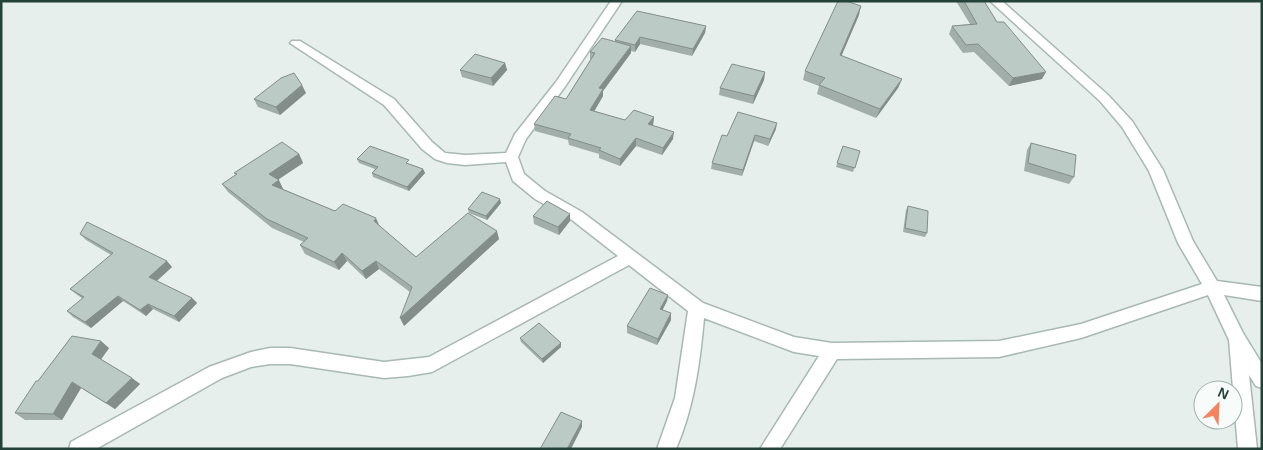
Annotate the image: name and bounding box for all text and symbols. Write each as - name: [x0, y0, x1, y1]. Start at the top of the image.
- north arrow: [1193, 380, 1243, 430]
- text: N: [1215, 384, 1231, 402]

